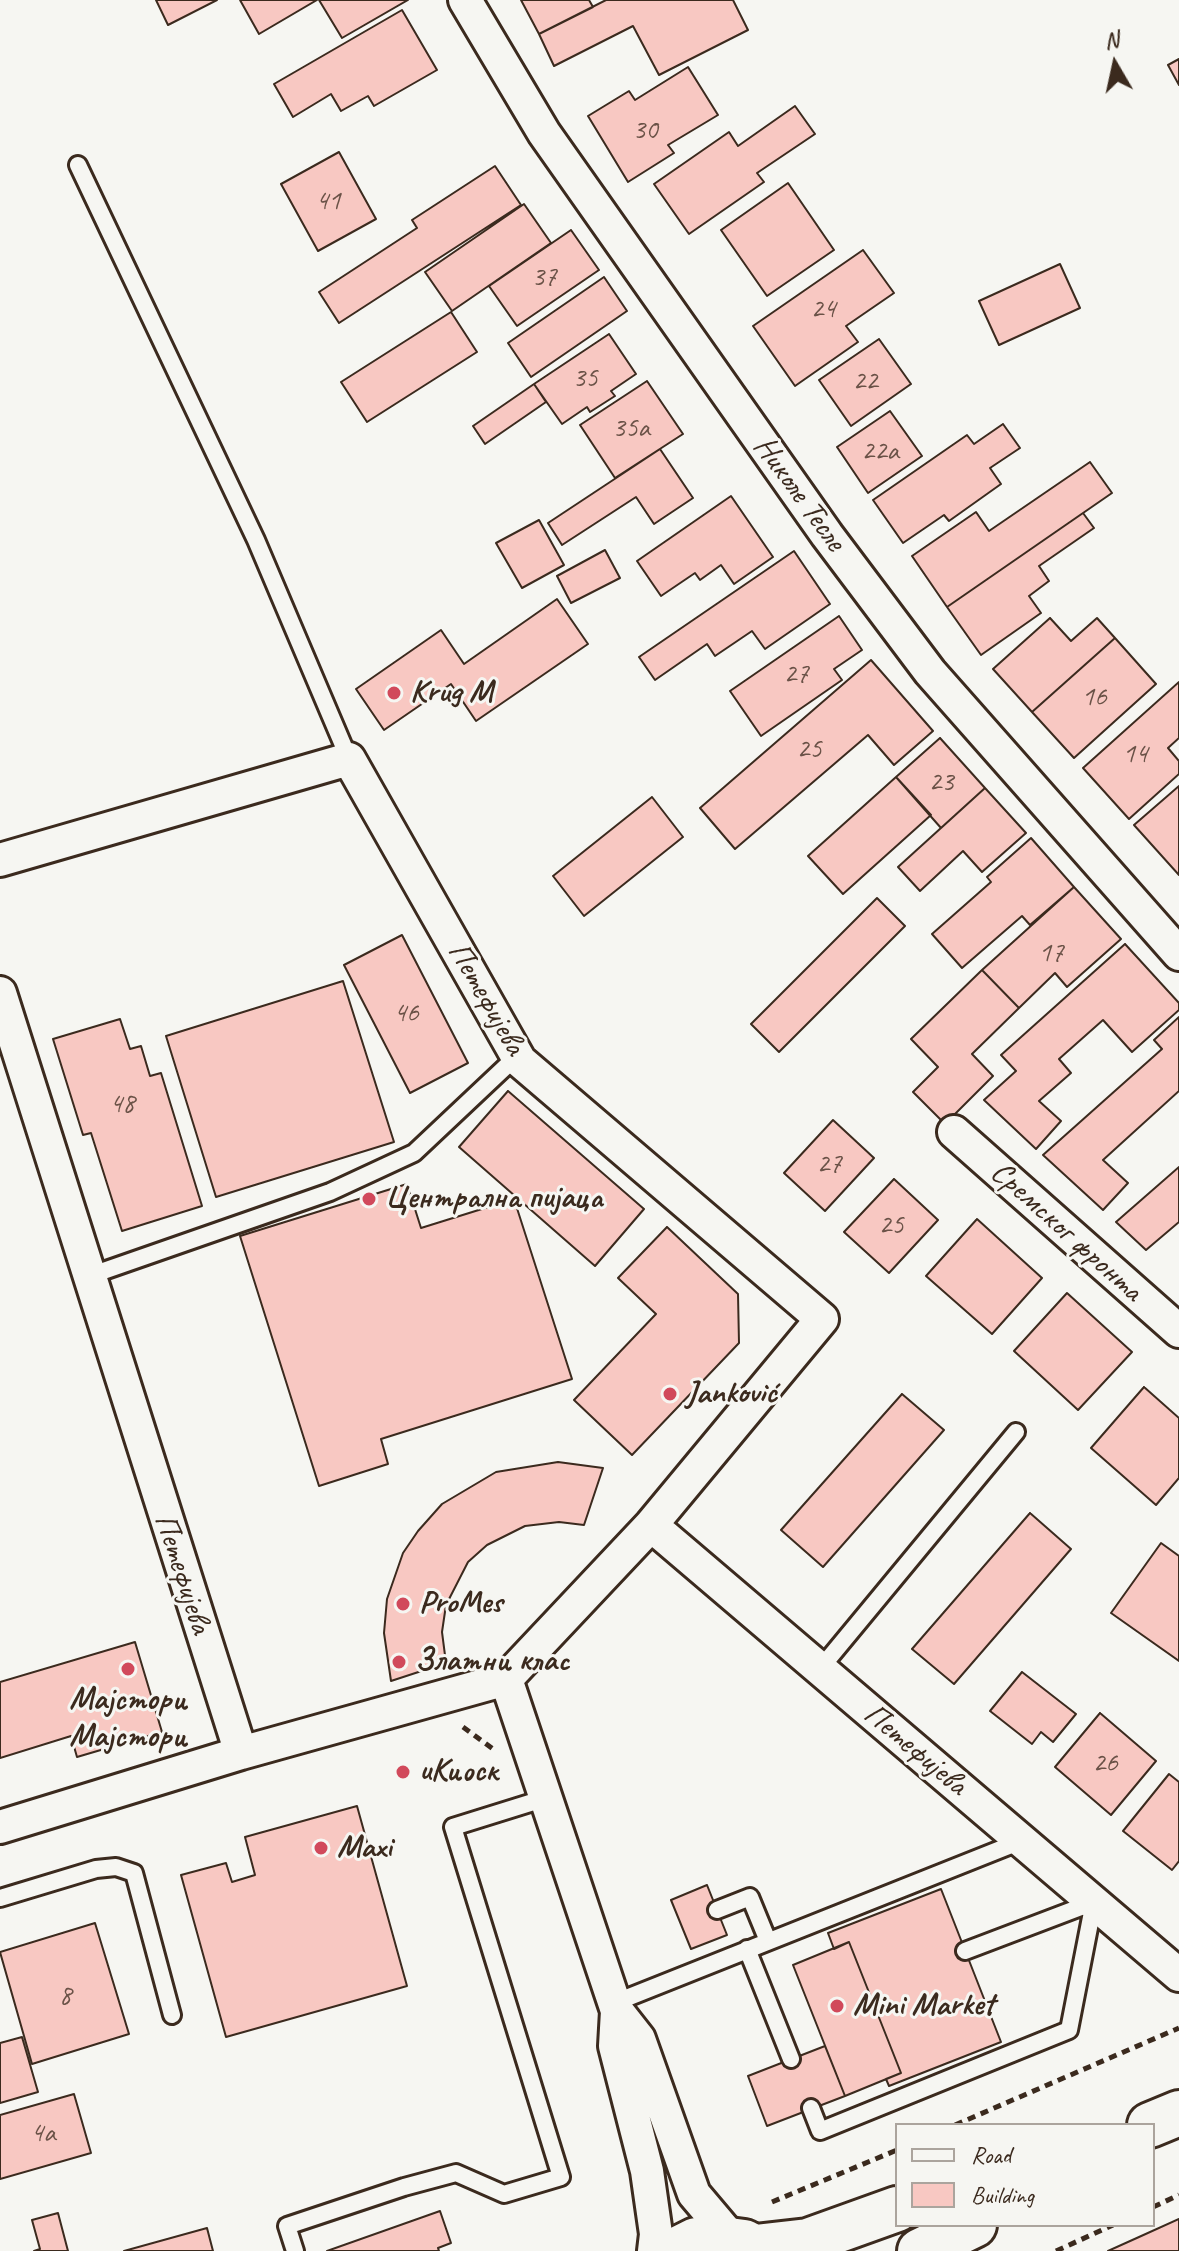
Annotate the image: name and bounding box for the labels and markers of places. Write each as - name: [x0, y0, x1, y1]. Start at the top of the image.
- place label: Krug M: [410, 674, 492, 712]
- marker: Krug M: [385, 684, 403, 702]
- place label: Централна пијаца: [385, 1180, 603, 1218]
- marker: Централна пијаца: [360, 1190, 378, 1208]
- place label: Janković: [686, 1375, 776, 1413]
- marker: Janković: [661, 1385, 679, 1403]
- place label: ProMes: [419, 1585, 502, 1623]
- marker: ProMes: [394, 1595, 412, 1613]
- place label: Златни клас: [415, 1643, 569, 1681]
- marker: Златни клас: [390, 1653, 408, 1671]
- marker: Мајстори Мајстори: [119, 1660, 137, 1678]
- place label: Мајстори Мајстори: [69, 1682, 187, 1757]
- place label: иКиоск: [419, 1753, 498, 1791]
- marker: иКиоск: [394, 1763, 412, 1781]
- place label: Maxi: [337, 1829, 392, 1867]
- marker: Maxi: [312, 1839, 330, 1857]
- place label: Mini Market: [853, 1987, 994, 2025]
- marker: Mini Market: [828, 1997, 846, 2015]

